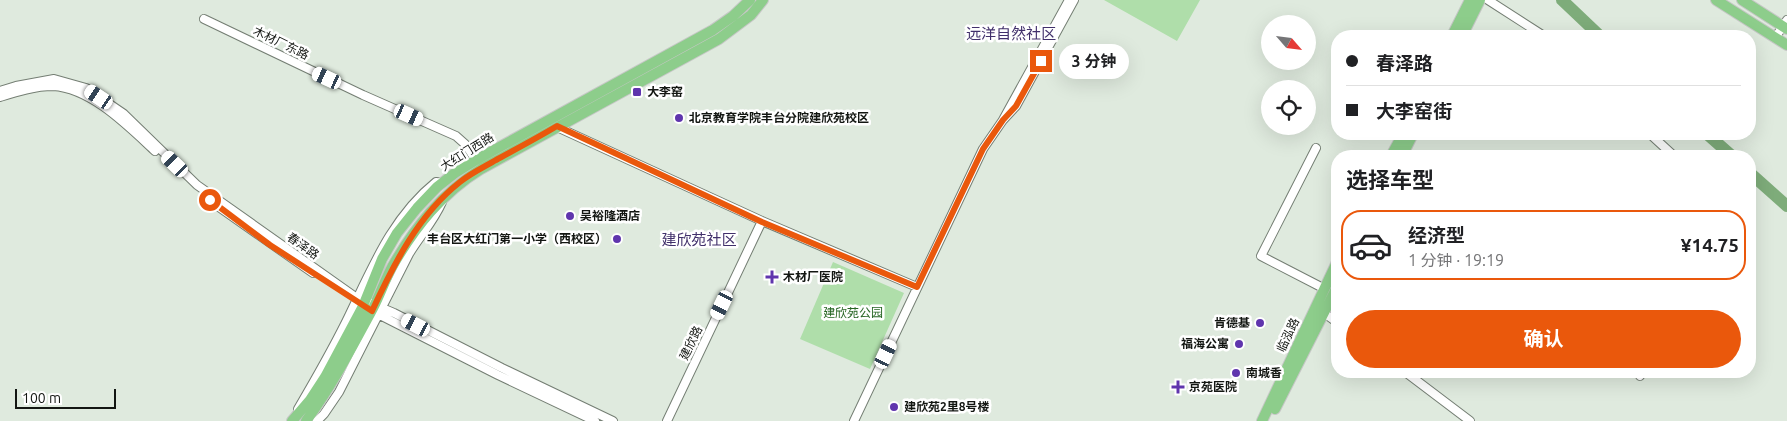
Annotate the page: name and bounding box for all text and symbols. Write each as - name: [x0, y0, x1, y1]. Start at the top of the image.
- north arrow: [1261, 15, 1316, 70]
- map controls: [1261, 15, 1316, 135]
- street label: 木材厂东路: [251, 24, 311, 62]
- district label: 远洋自然社区: [966, 25, 1056, 42]
- callout: 3 分钟: [1058, 44, 1128, 78]
- route end: [1030, 50, 1052, 72]
- text: 3 分钟: [1072, 52, 1116, 70]
- text: 春泽路: [1376, 52, 1433, 74]
- car: [310, 65, 343, 91]
- button: locate: [1261, 80, 1316, 135]
- car: [82, 82, 115, 112]
- place label: 大李窑: [647, 85, 683, 98]
- marker: 大李窑: [631, 86, 643, 98]
- text: 大李窑街: [1376, 100, 1452, 122]
- car: [392, 102, 425, 128]
- place label: 北京教育学院丰台分院建欣苑校区: [689, 111, 869, 124]
- marker: 北京教育学院丰台分院建欣苑校区: [673, 112, 685, 124]
- street label: 大红门西路: [438, 130, 496, 173]
- car: [158, 148, 191, 180]
- text: 选择车型: [1346, 167, 1434, 192]
- route start: [199, 189, 221, 211]
- place label: 吴裕隆酒店: [580, 209, 640, 222]
- marker: 吴裕隆酒店: [564, 210, 576, 222]
- icon: car: [1348, 223, 1393, 268]
- text: 经济型: [1408, 224, 1465, 246]
- street label: 春泽路: [285, 230, 322, 261]
- district label: 建欣苑社区: [661, 231, 737, 248]
- place label: 丰台区大红门第一小学（西校区）: [427, 232, 607, 245]
- marker: 丰台区大红门第一小学（西校区）: [611, 233, 623, 245]
- text: ¥14.75: [1681, 234, 1739, 256]
- text: 1 分钟 · 19:19: [1408, 251, 1504, 269]
- marker: 木材厂医院: [765, 270, 779, 284]
- place label: 木材厂医院: [783, 270, 843, 283]
- car: [708, 288, 735, 322]
- park label: 建欣苑公园: [823, 306, 883, 319]
- button: 确认: [1346, 310, 1741, 368]
- car: [399, 312, 432, 338]
- place label: 肯德基: [1214, 316, 1250, 329]
- street label: 临泓路: [1274, 316, 1301, 354]
- marker: 肯德基: [1254, 317, 1266, 329]
- street label: 建欣路: [677, 324, 704, 362]
- car: [872, 337, 899, 371]
- place label: 福海公寓: [1181, 337, 1229, 350]
- marker: 福海公寓: [1233, 338, 1245, 350]
- place label: 南城香: [1246, 366, 1282, 379]
- marker: 南城香: [1230, 367, 1242, 379]
- marker: 京苑医院: [1171, 380, 1185, 394]
- place label: 京苑医院: [1189, 380, 1237, 393]
- scale bar: [15, 386, 116, 409]
- text: 100 m: [22, 390, 61, 406]
- place label: 建欣苑2里8号楼: [904, 400, 990, 413]
- marker: 建欣苑2里8号楼: [888, 401, 900, 413]

